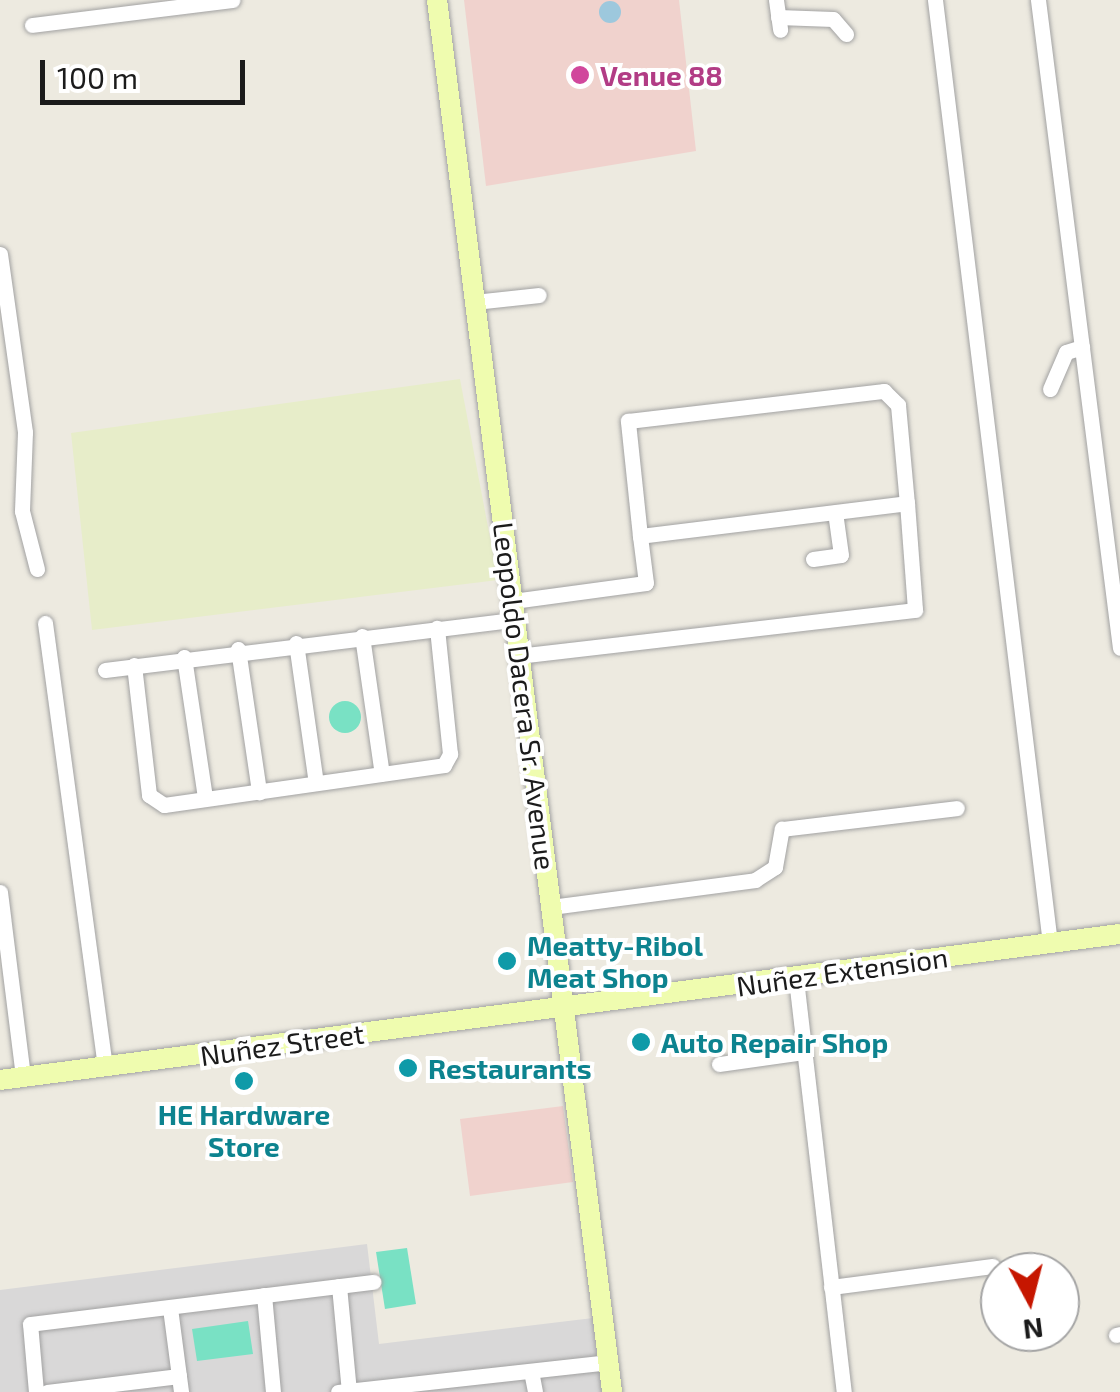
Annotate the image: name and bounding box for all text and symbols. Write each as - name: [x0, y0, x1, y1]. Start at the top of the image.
- scale bar: [45, 40, 250, 102]
- place label: Venue 88: [600, 58, 723, 92]
- text: 100 m: [57, 59, 138, 95]
- marker: Venue 88: [569, 64, 591, 86]
- street label: Leopoldo Dacera Sr. Avenue: [487, 520, 563, 872]
- place label: Meatty-Ribol Meat Shop: [527, 928, 703, 994]
- street label: Nuñez Extension: [734, 940, 950, 1002]
- marker: Meatty-Ribol Meat Shop: [496, 950, 518, 972]
- street label: Nuñez Street: [198, 1016, 366, 1072]
- place label: Auto Repair Shop: [661, 1025, 889, 1059]
- marker: Auto Repair Shop: [630, 1031, 652, 1053]
- place label: Restaurants: [428, 1051, 592, 1085]
- marker: Restaurants: [397, 1057, 419, 1079]
- marker: HE Hardware Store: [233, 1070, 255, 1092]
- place label: HE Hardware Store: [158, 1097, 330, 1163]
- north arrow: [980, 1252, 1080, 1352]
- text: N: [1021, 1312, 1046, 1348]

